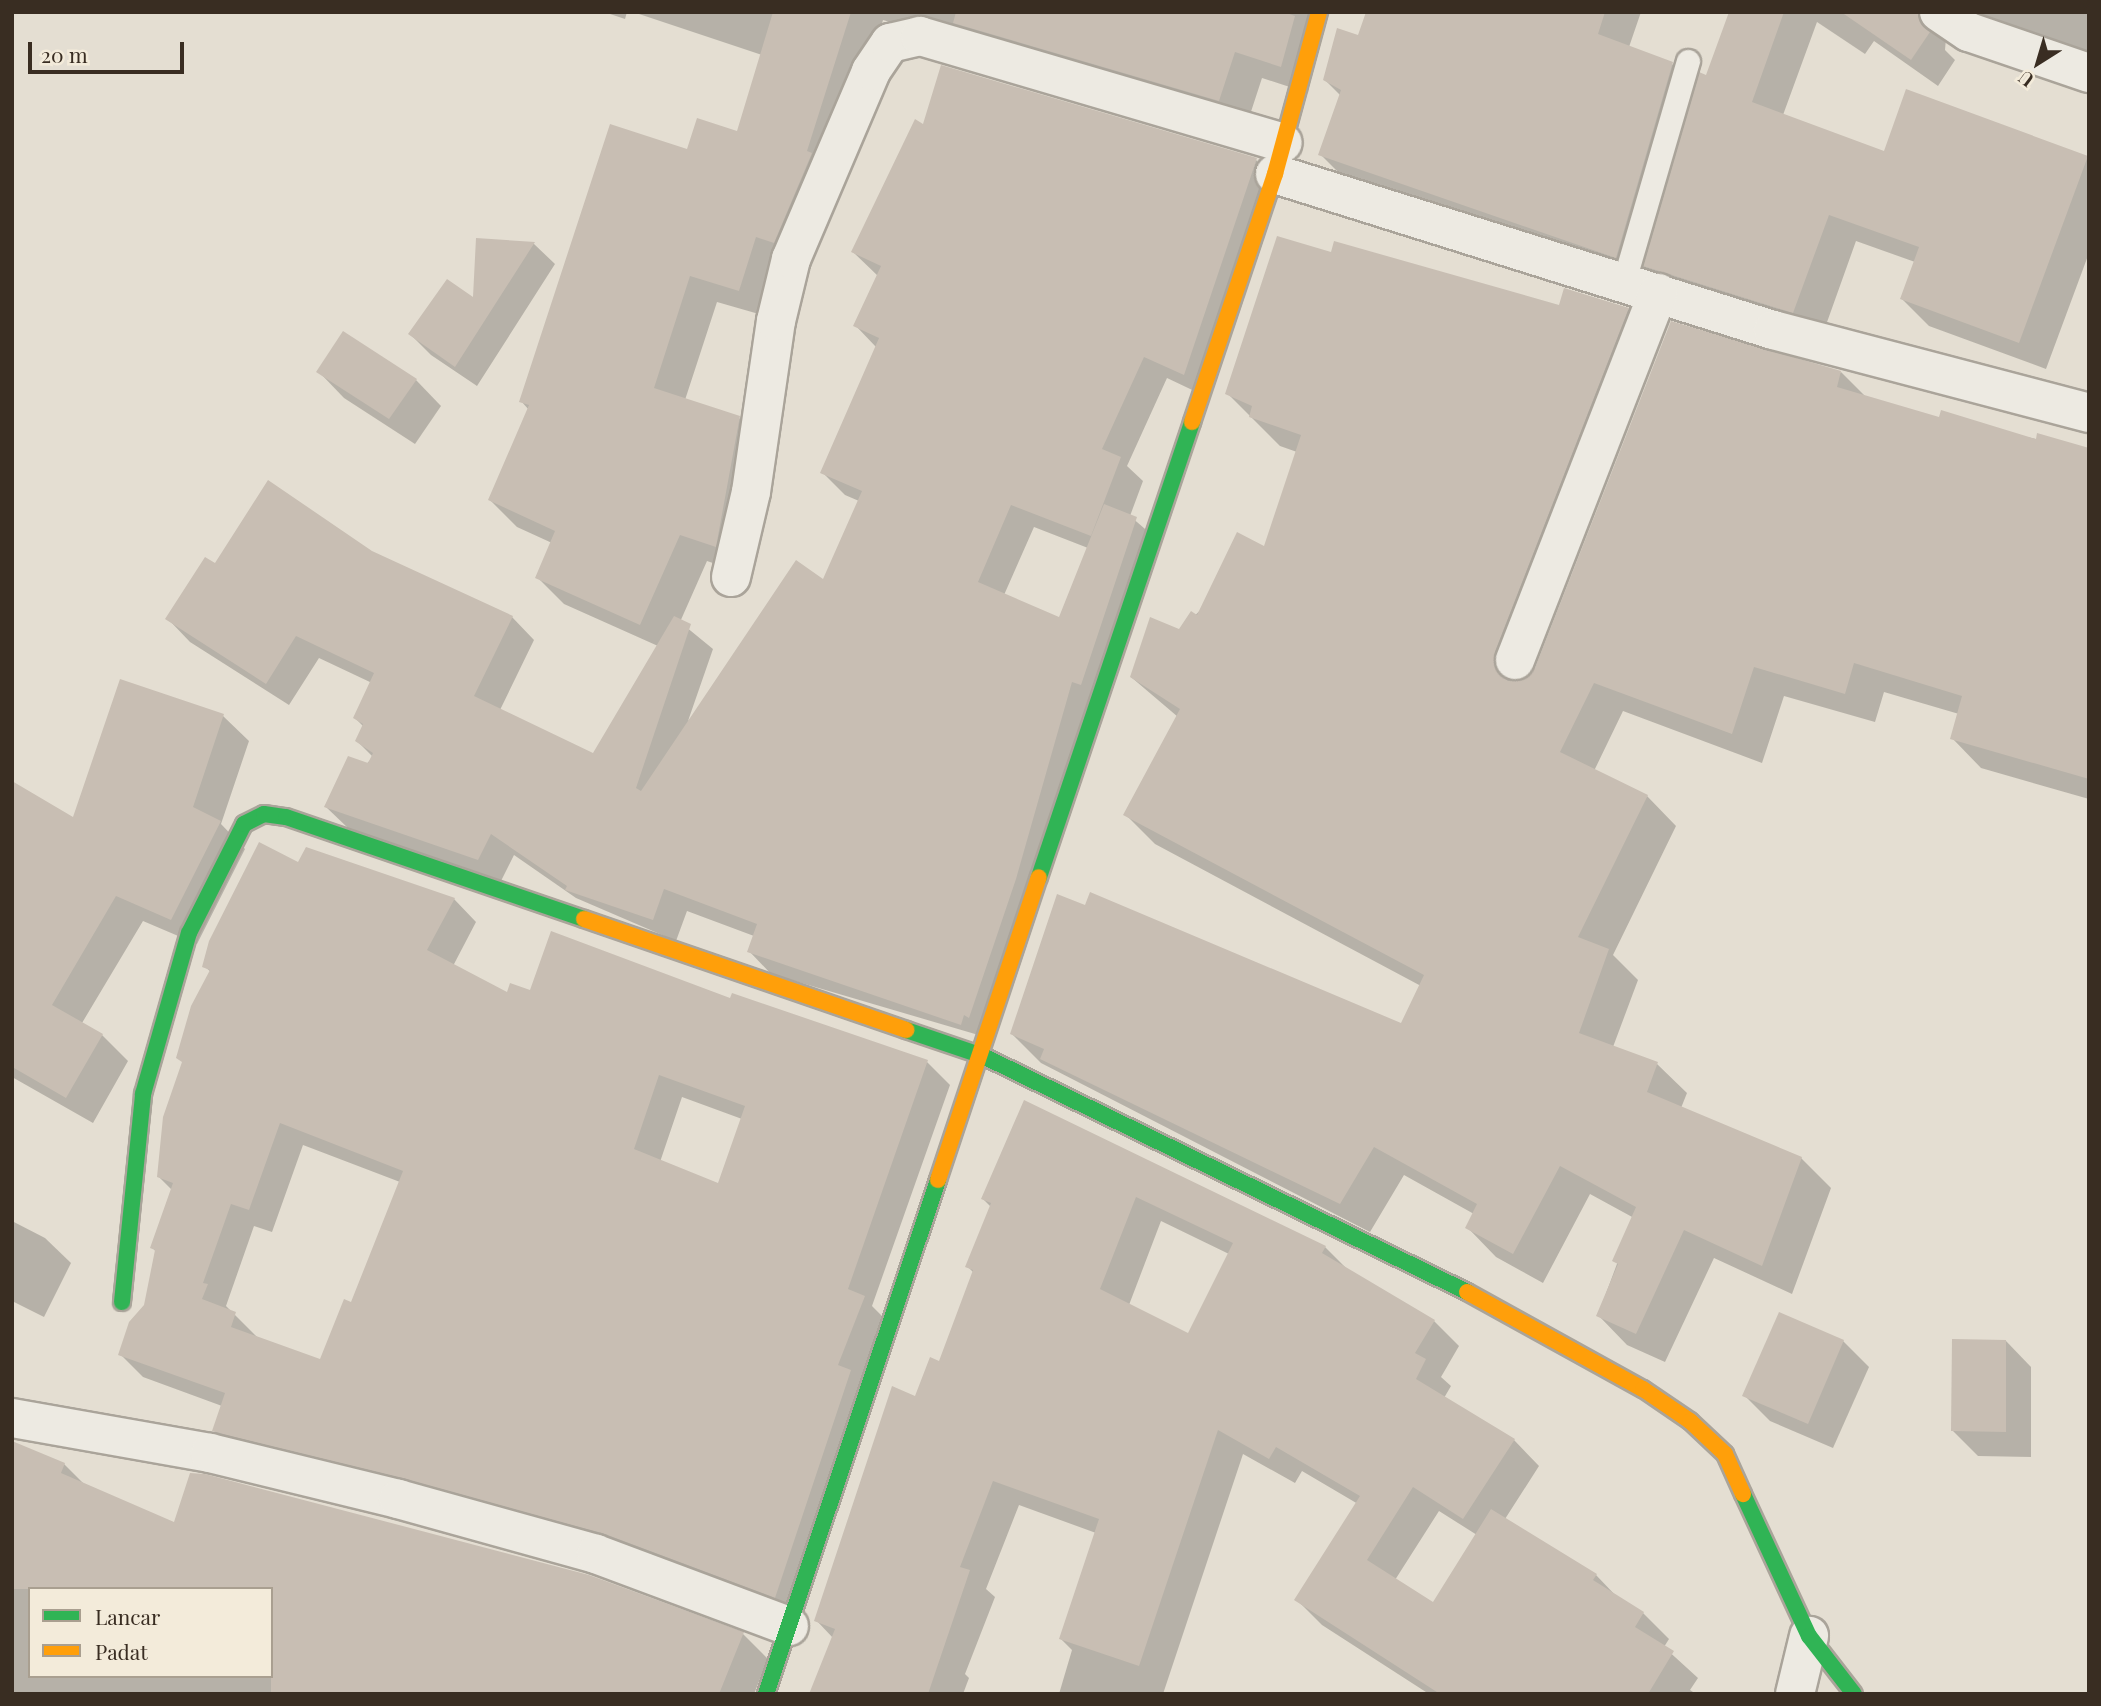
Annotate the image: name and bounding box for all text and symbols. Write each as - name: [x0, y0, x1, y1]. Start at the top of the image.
- scale bar: [32, 28, 187, 72]
- north arrow: [2003, 28, 2073, 98]
- text: 20 m: [41, 40, 88, 68]
- text: U: [2012, 65, 2038, 94]
- legend: [28, 1587, 273, 1678]
- text: Lancar: [95, 1602, 160, 1630]
- text: Padat: [95, 1637, 148, 1665]

